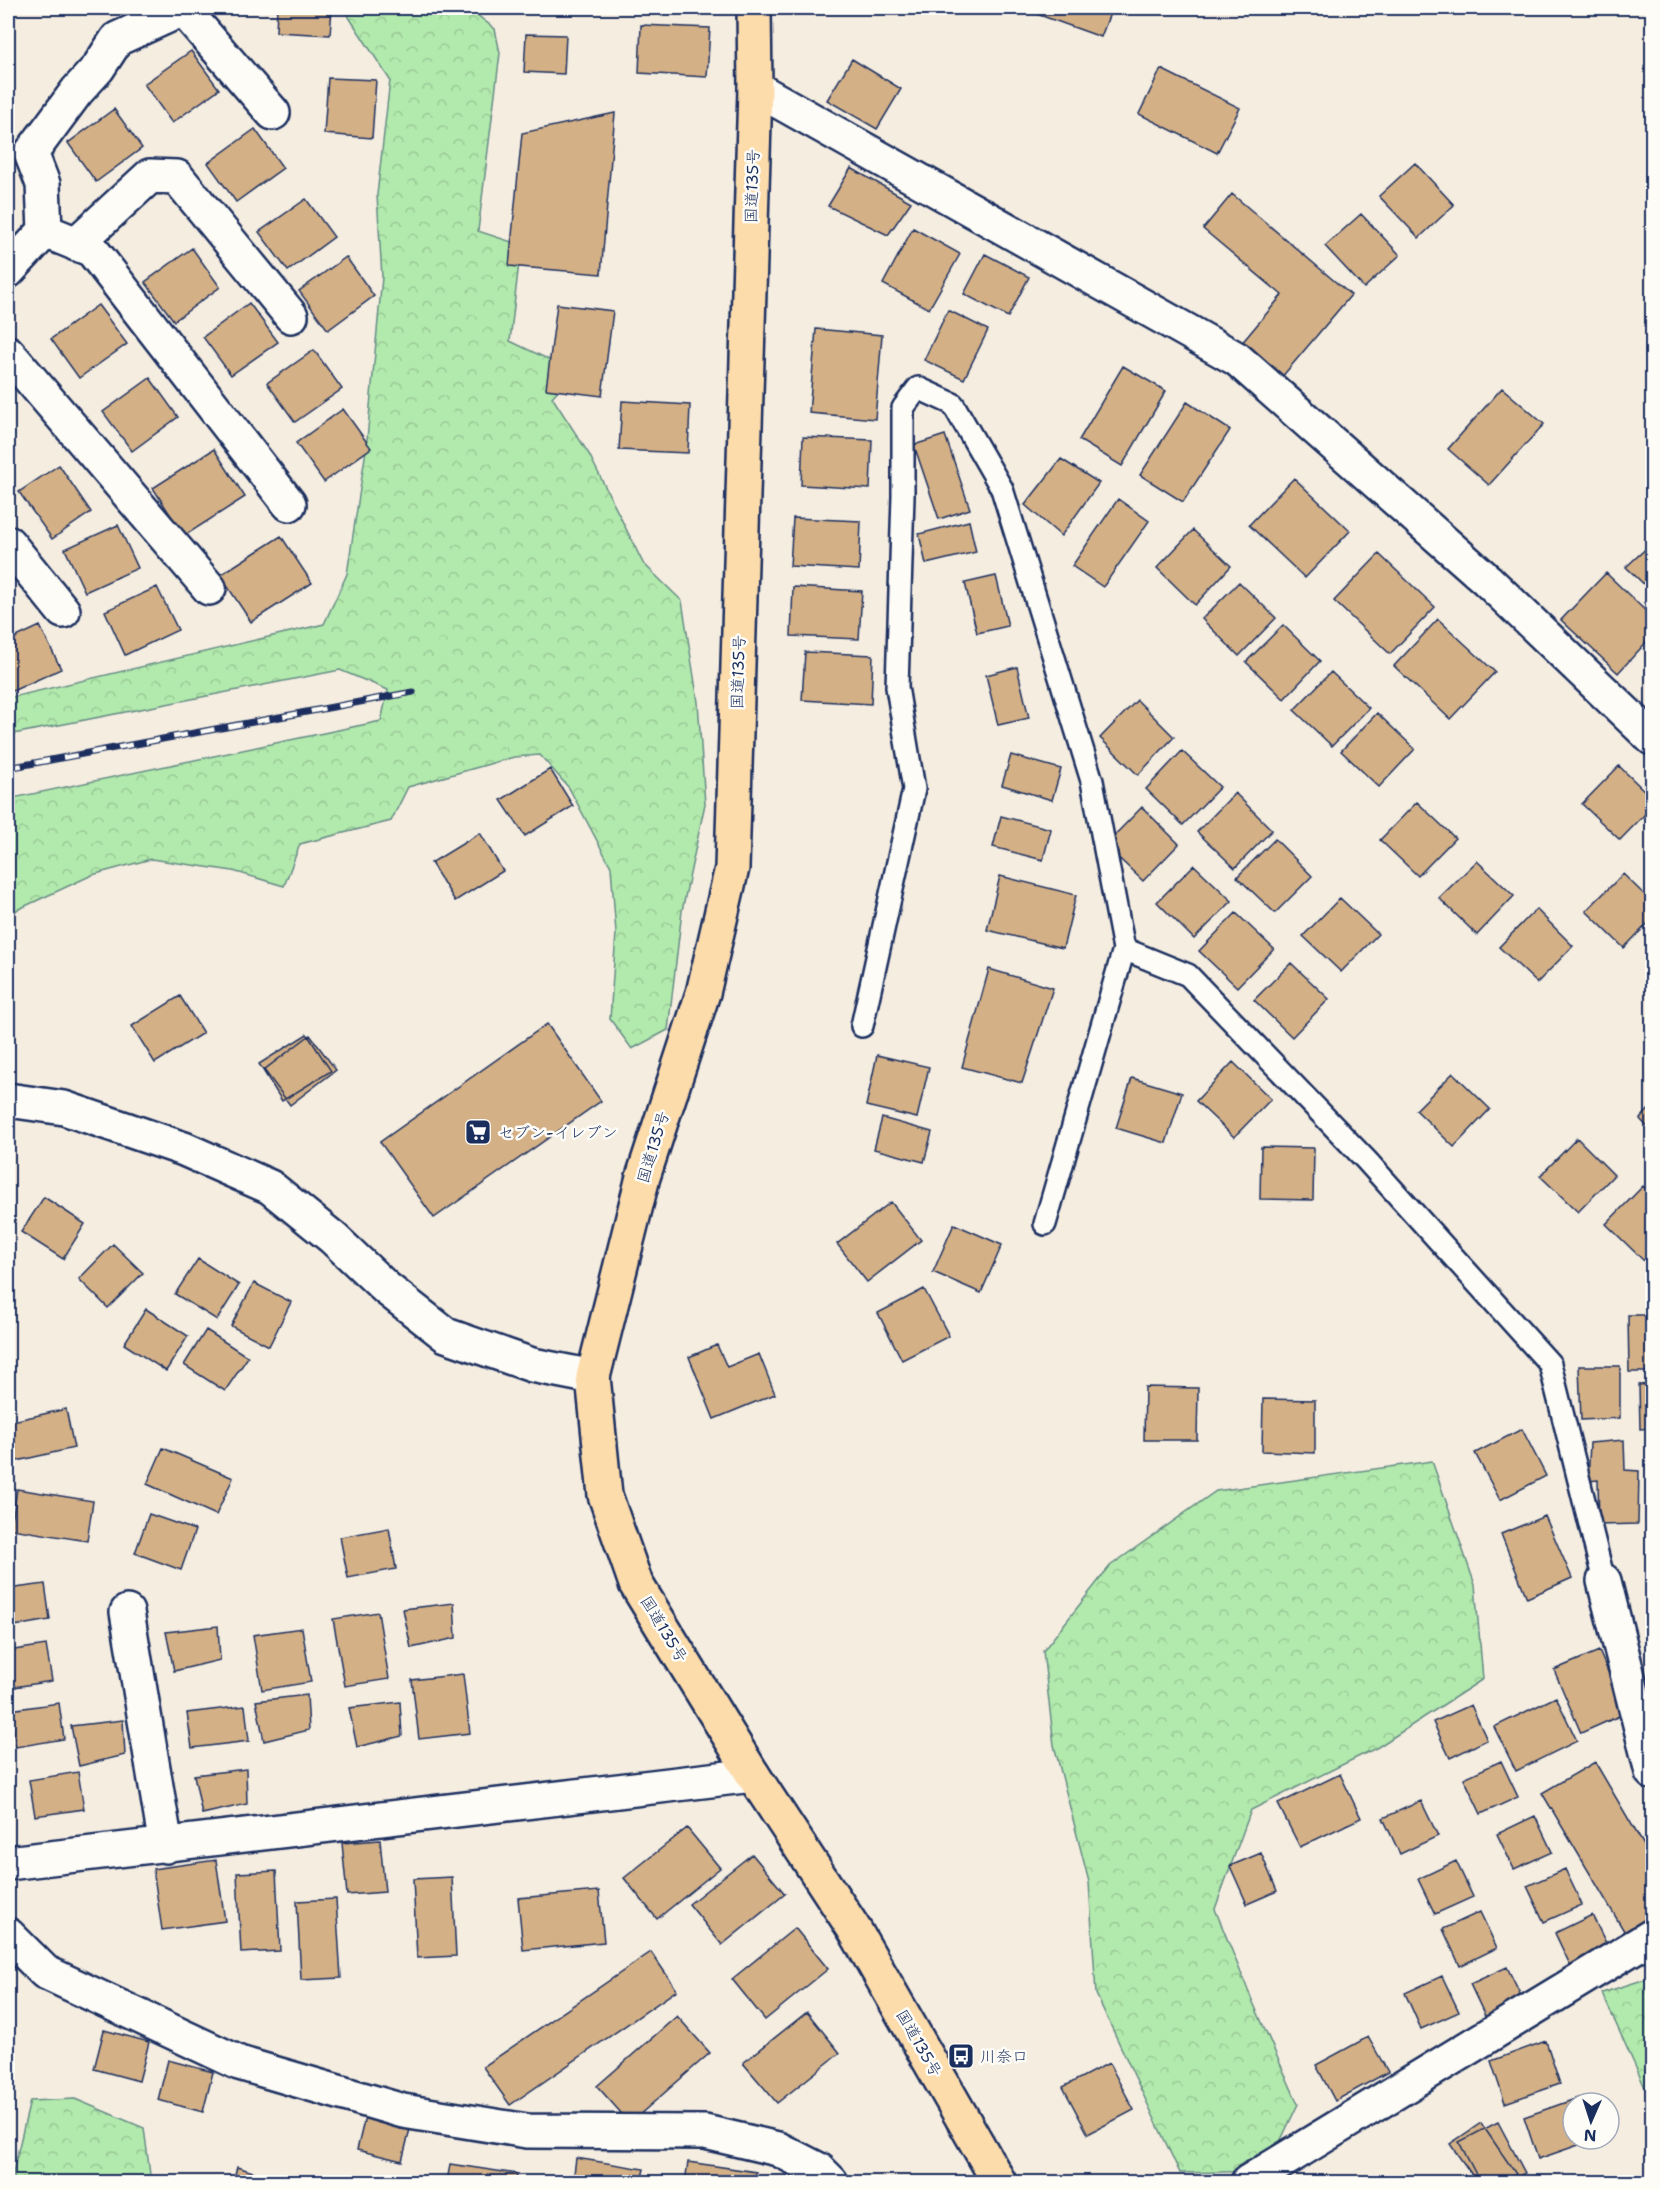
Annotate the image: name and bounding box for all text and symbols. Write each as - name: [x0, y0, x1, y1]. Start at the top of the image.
- street label: 国道135号: [740, 148, 764, 224]
- street label: 国道135号: [726, 634, 750, 710]
- street label: 国道135号: [632, 1108, 674, 1186]
- supermarket icon: セブン-イレブン: [463, 1117, 493, 1147]
- place label: セブン-イレブン: [498, 1122, 618, 1143]
- street label: 国道135号: [636, 1592, 692, 1666]
- street label: 国道135号: [891, 2006, 947, 2080]
- bus stop icon: 川奈口: [946, 2041, 976, 2071]
- place label: 川奈口: [980, 2046, 1028, 2067]
- north arrow: [1561, 2091, 1621, 2151]
- text: N: [1583, 2125, 1597, 2146]

